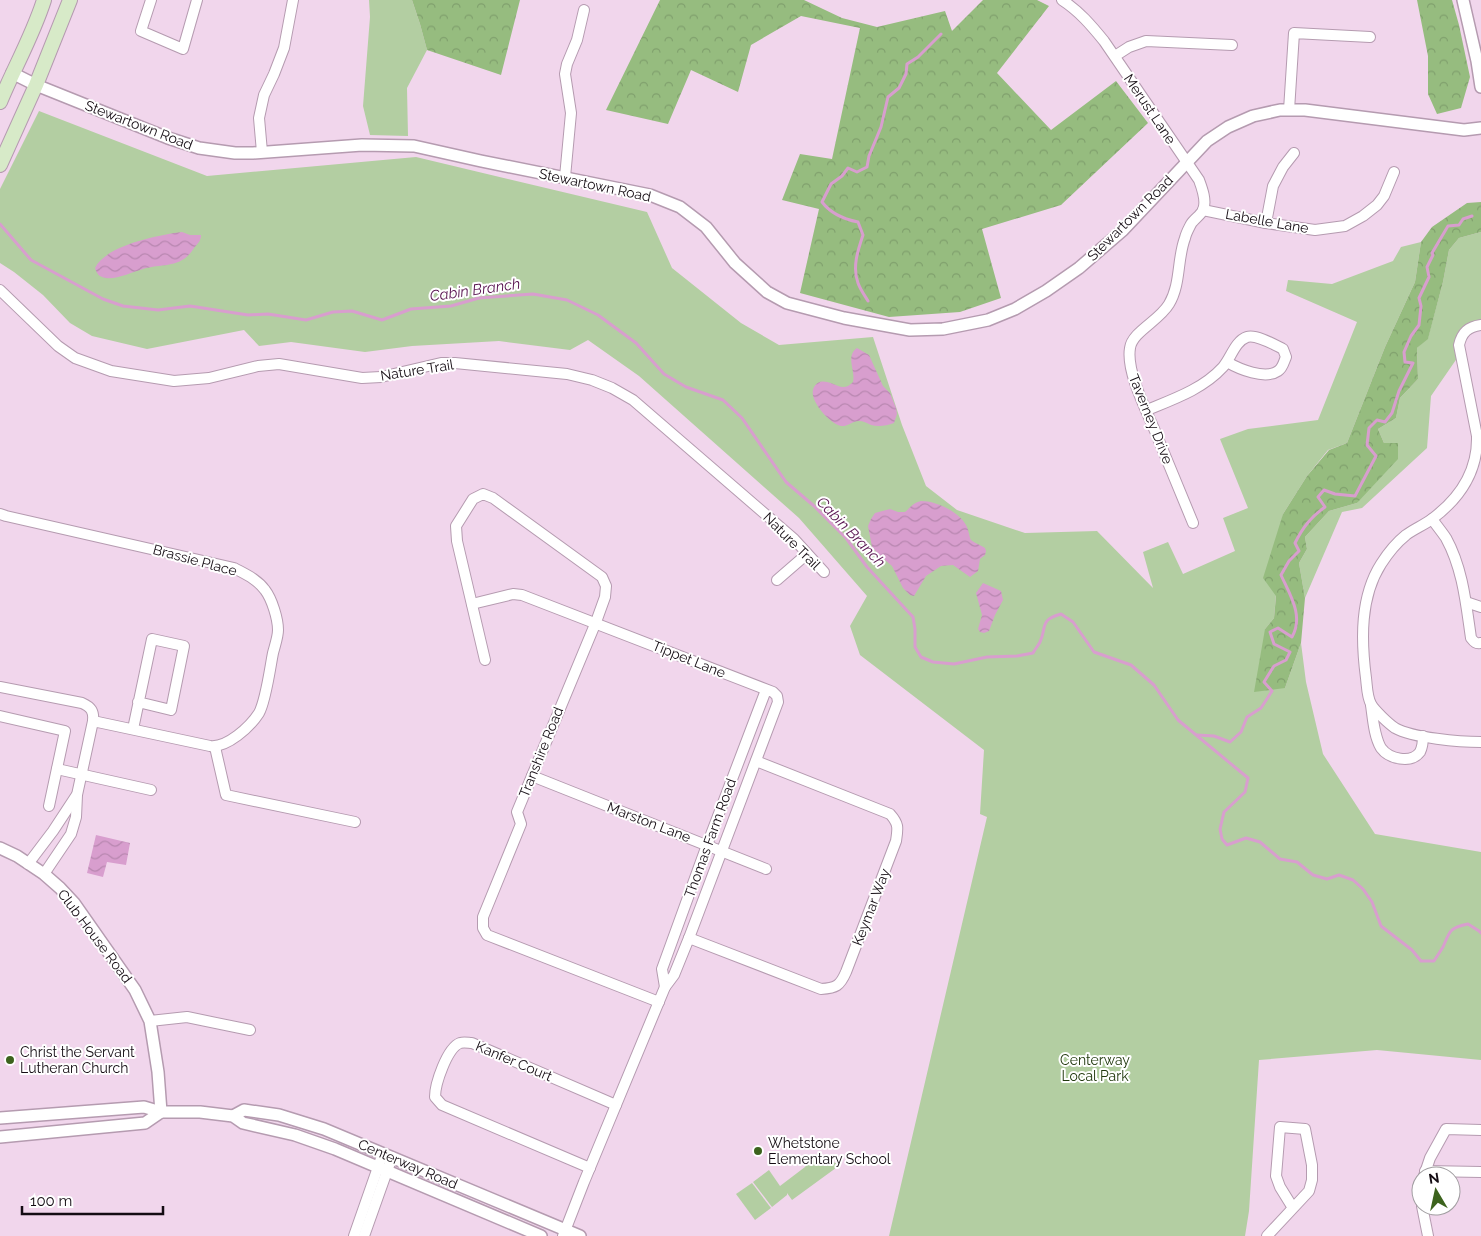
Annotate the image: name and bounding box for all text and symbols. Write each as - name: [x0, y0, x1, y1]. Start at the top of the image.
- street label: Merust Lane: [1121, 71, 1179, 147]
- street label: Stewartown Road: [83, 97, 195, 153]
- street label: Stewartown Road: [538, 165, 652, 205]
- street label: Stewartown Road: [1084, 172, 1176, 264]
- street label: Labelle Lane: [1224, 206, 1310, 236]
- water label: Cabin Branch: [429, 275, 521, 305]
- street label: Nature Trail: [379, 356, 455, 384]
- street label: Taverney Drive: [1126, 372, 1176, 466]
- water label: Cabin Branch: [813, 493, 889, 571]
- street label: Nature Trail: [760, 509, 824, 573]
- street label: Brassie Place: [151, 541, 239, 579]
- street label: Tippet Lane: [650, 637, 728, 681]
- street label: Transhire Road: [516, 704, 566, 800]
- street label: Thomas Farm Road: [681, 776, 739, 900]
- street label: Marston Lane: [605, 799, 693, 845]
- street label: Keymar Way: [849, 866, 893, 948]
- street label: Club House Road: [55, 886, 135, 986]
- street label: Kanfer Court: [473, 1038, 555, 1084]
- place label: Christ the Servant Lutheran Church: [20, 1044, 135, 1076]
- park label: Centerway Local Park: [1060, 1052, 1130, 1084]
- marker: Christ the Servant Lutheran Church: [4, 1054, 16, 1066]
- place label: Whetstone Elementary School: [768, 1135, 891, 1167]
- street label: Centerway Road: [356, 1136, 460, 1192]
- marker: Whetstone Elementary School: [752, 1145, 764, 1157]
- north arrow: [1411, 1166, 1461, 1216]
- text: N: [1427, 1169, 1440, 1187]
- scale bar: [22, 1184, 164, 1216]
- text: 100 m: [30, 1192, 72, 1210]

